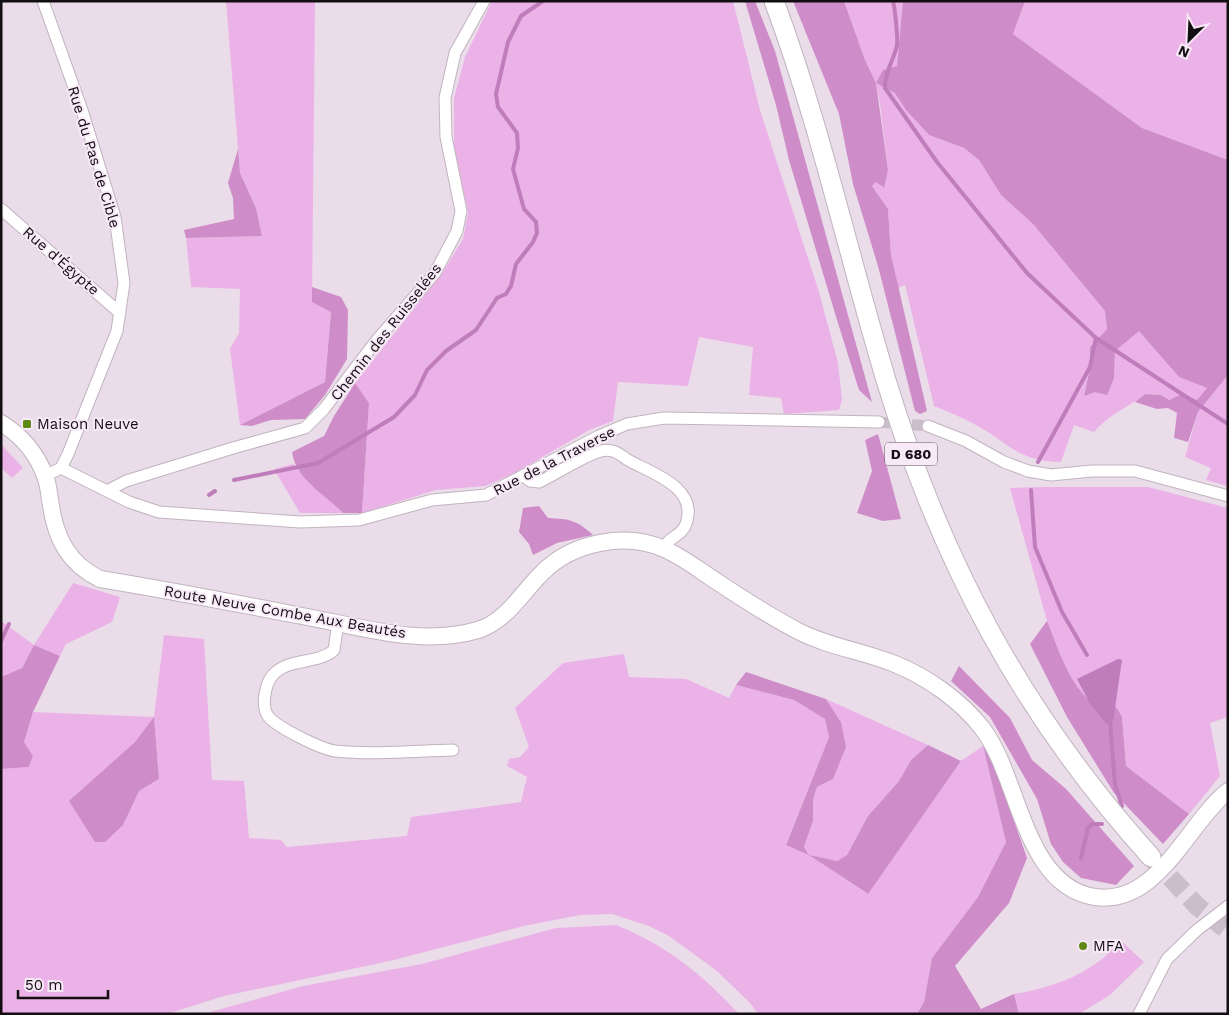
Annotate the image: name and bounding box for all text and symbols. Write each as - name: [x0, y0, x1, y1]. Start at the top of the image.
- north arrow: [1164, 15, 1214, 65]
- text: N: [1176, 42, 1192, 61]
- street label: Rue du Pas de Cible: [64, 84, 124, 230]
- street label: Rue d'Égypte: [19, 223, 103, 299]
- street label: Chemin des Ruisselées: [327, 260, 445, 404]
- place label: Maison Neuve: [37, 415, 139, 433]
- marker: Maison Neuve: [21, 418, 33, 430]
- street label: Rue de la Traverse: [490, 422, 618, 500]
- road number: D 680: [885, 442, 937, 466]
- street label: Route Neuve Combe Aux Beautés: [163, 582, 408, 642]
- place label: MFA: [1093, 937, 1124, 955]
- marker: MFA: [1077, 940, 1089, 952]
- scale bar: [18, 968, 108, 1000]
- text: 50 m: [25, 976, 62, 994]

